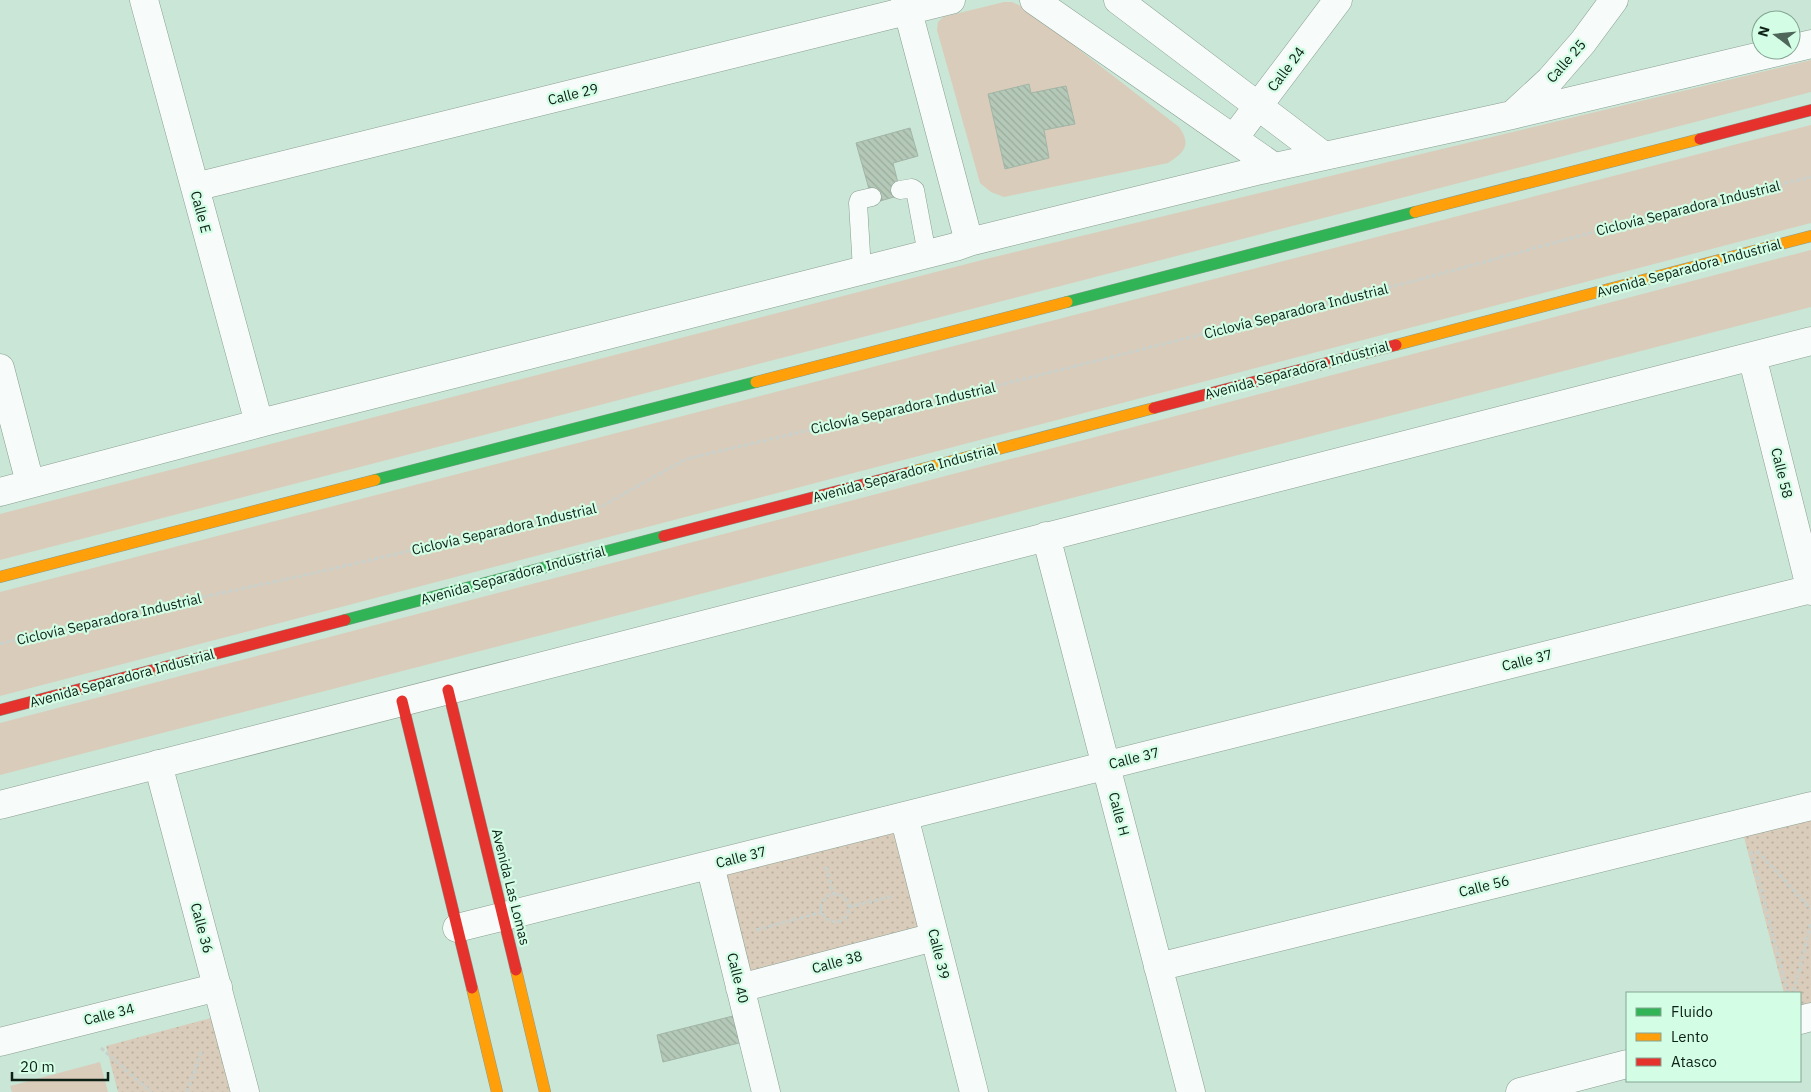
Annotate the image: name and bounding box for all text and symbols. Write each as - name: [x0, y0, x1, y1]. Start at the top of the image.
- north arrow: [1751, 10, 1801, 60]
- text: N: [1753, 24, 1774, 39]
- street label: Calle 25: [1542, 36, 1590, 86]
- street label: Calle 24: [1263, 43, 1309, 95]
- street label: Calle 29: [546, 79, 600, 109]
- street label: Ciclovía Separadora Industrial: [1594, 176, 1782, 240]
- street label: Calle E: [187, 189, 215, 235]
- street label: Avenida Separadora Industrial: [1595, 235, 1784, 301]
- street label: Ciclovía Separadora Industrial: [1202, 279, 1390, 343]
- street label: Avenida Separadora Industrial: [1203, 337, 1392, 403]
- street label: Ciclovía Separadora Industrial: [809, 378, 997, 438]
- street label: Avenida Separadora Industrial: [811, 440, 1000, 506]
- street label: Calle 58: [1767, 446, 1797, 500]
- street label: Ciclovía Separadora Industrial: [410, 499, 598, 559]
- street label: Avenida Separadora Industrial: [419, 542, 608, 608]
- street label: Ciclovía Separadora Industrial: [15, 589, 203, 649]
- street label: Avenida Separadora Industrial: [28, 645, 217, 711]
- street label: Calle 37: [1500, 645, 1554, 675]
- street label: Calle 37: [1107, 743, 1161, 773]
- street label: Calle H: [1105, 790, 1133, 838]
- street label: Avenida Las Lomas: [488, 827, 534, 947]
- street label: Calle 37: [714, 842, 768, 872]
- street label: Calle 56: [1457, 871, 1511, 901]
- street label: Calle 36: [187, 901, 217, 955]
- street label: Calle 39: [924, 927, 954, 981]
- street label: Calle 38: [810, 947, 864, 977]
- street label: Calle 40: [723, 951, 753, 1005]
- legend: [1626, 992, 1801, 1082]
- street label: Calle 34: [82, 999, 136, 1029]
- text: Fluido: [1671, 1002, 1713, 1021]
- text: Lento: [1671, 1027, 1709, 1046]
- scale bar: [12, 1050, 109, 1082]
- text: Atasco: [1671, 1052, 1717, 1071]
- text: 20 m: [20, 1057, 55, 1076]

